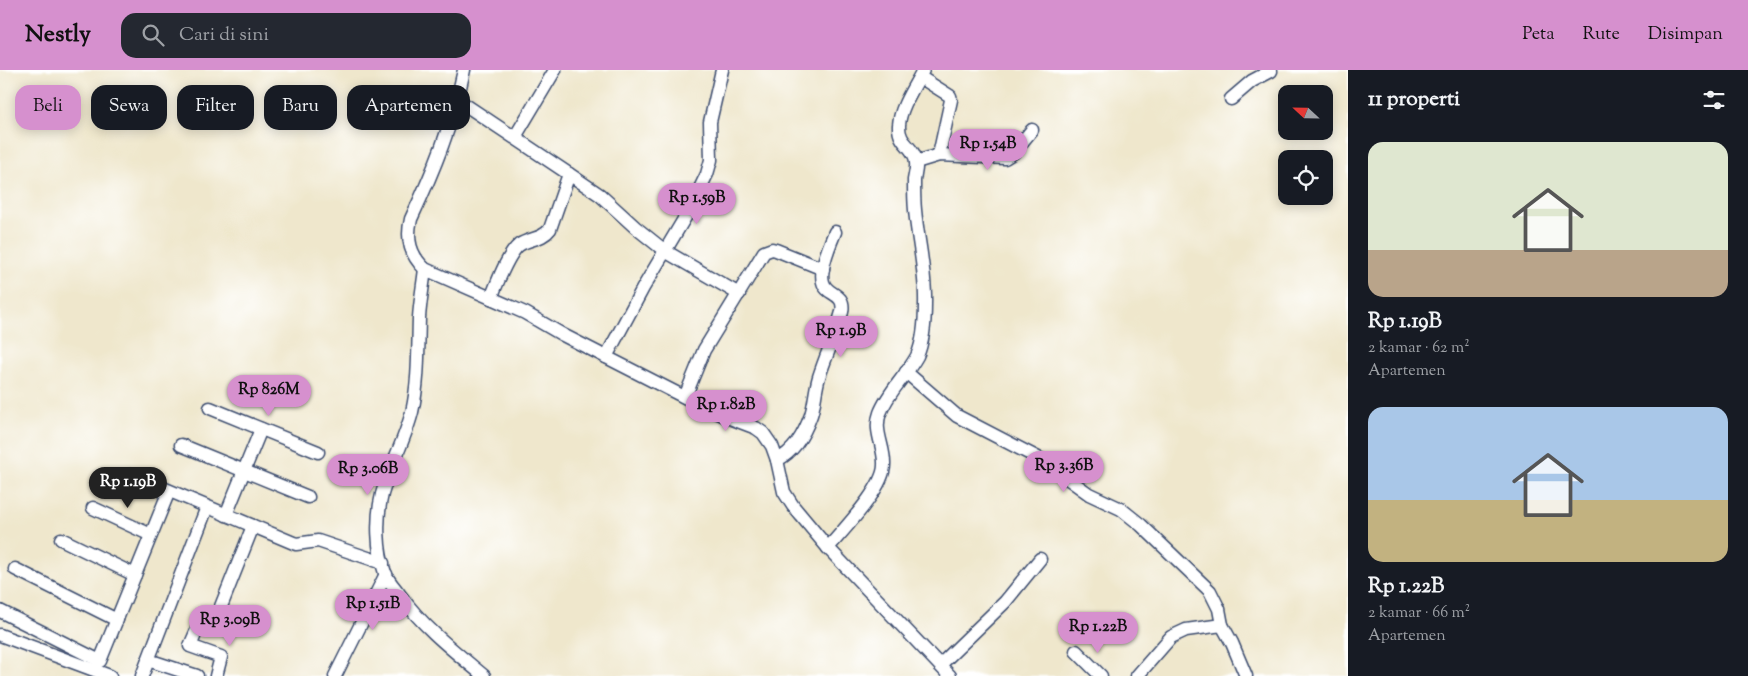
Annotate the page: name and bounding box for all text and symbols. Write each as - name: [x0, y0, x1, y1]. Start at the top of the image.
- search box: [121, 13, 471, 58]
- text: Nestly: [25, 18, 91, 52]
- icon: search: [139, 21, 167, 49]
- text: Cari di sini: [179, 22, 269, 49]
- text: Peta: [1522, 22, 1554, 48]
- text: Rute: [1582, 22, 1620, 48]
- text: Disimpan: [1648, 22, 1723, 48]
- chip: Beli: [15, 85, 81, 130]
- chip: Sewa: [91, 85, 167, 130]
- chip: Filter: [177, 85, 254, 130]
- chip: Baru: [264, 85, 337, 130]
- chip: Apartemen: [347, 85, 470, 130]
- north arrow: [1278, 85, 1332, 140]
- map controls: [1278, 85, 1333, 205]
- text: 11 properti: [1368, 85, 1460, 115]
- icon: filters: [1700, 86, 1728, 114]
- pin: Rp 1.54B: [936, 128, 1040, 171]
- text: Rp 1.54B: [960, 133, 1016, 156]
- button: locate: [1278, 150, 1333, 205]
- icon: home: [1503, 175, 1593, 265]
- pin: Rp 1.59B: [645, 182, 749, 225]
- text: Rp 1.59B: [669, 187, 725, 210]
- text: Rp 1.19B: [1368, 307, 1442, 337]
- pin: Rp 1.9B: [795, 316, 887, 358]
- text: Rp 1.9B: [816, 320, 866, 343]
- text: 2 kamar · 62 m²: [1368, 337, 1470, 360]
- text: Apartemen: [1368, 360, 1446, 383]
- pin: Rp 826M: [223, 374, 315, 417]
- text: Rp 826M: [238, 379, 300, 402]
- pin: Rp 1.82B: [674, 390, 778, 432]
- text: Rp 1.82B: [697, 394, 755, 417]
- icon: home: [1503, 440, 1593, 530]
- pin: Rp 3.36B: [1012, 450, 1116, 493]
- pin: Rp 3.06B: [316, 454, 420, 496]
- text: Rp 3.36B: [1035, 455, 1093, 478]
- text: Rp 3.06B: [338, 458, 398, 481]
- pin: Rp 1.19B: [76, 466, 180, 509]
- text: Rp 1.19B: [100, 471, 156, 494]
- text: Rp 1.22B: [1368, 572, 1444, 602]
- pin: Rp 1.51B: [321, 588, 425, 631]
- text: Rp 1.51B: [346, 593, 400, 616]
- text: 2 kamar · 66 m²: [1368, 602, 1470, 625]
- pin: Rp 3.09B: [178, 604, 282, 647]
- text: Rp 3.09B: [200, 609, 260, 632]
- pin: Rp 1.22B: [1046, 612, 1150, 654]
- text: Rp 1.22B: [1069, 616, 1127, 639]
- text: Apartemen: [1368, 625, 1446, 648]

